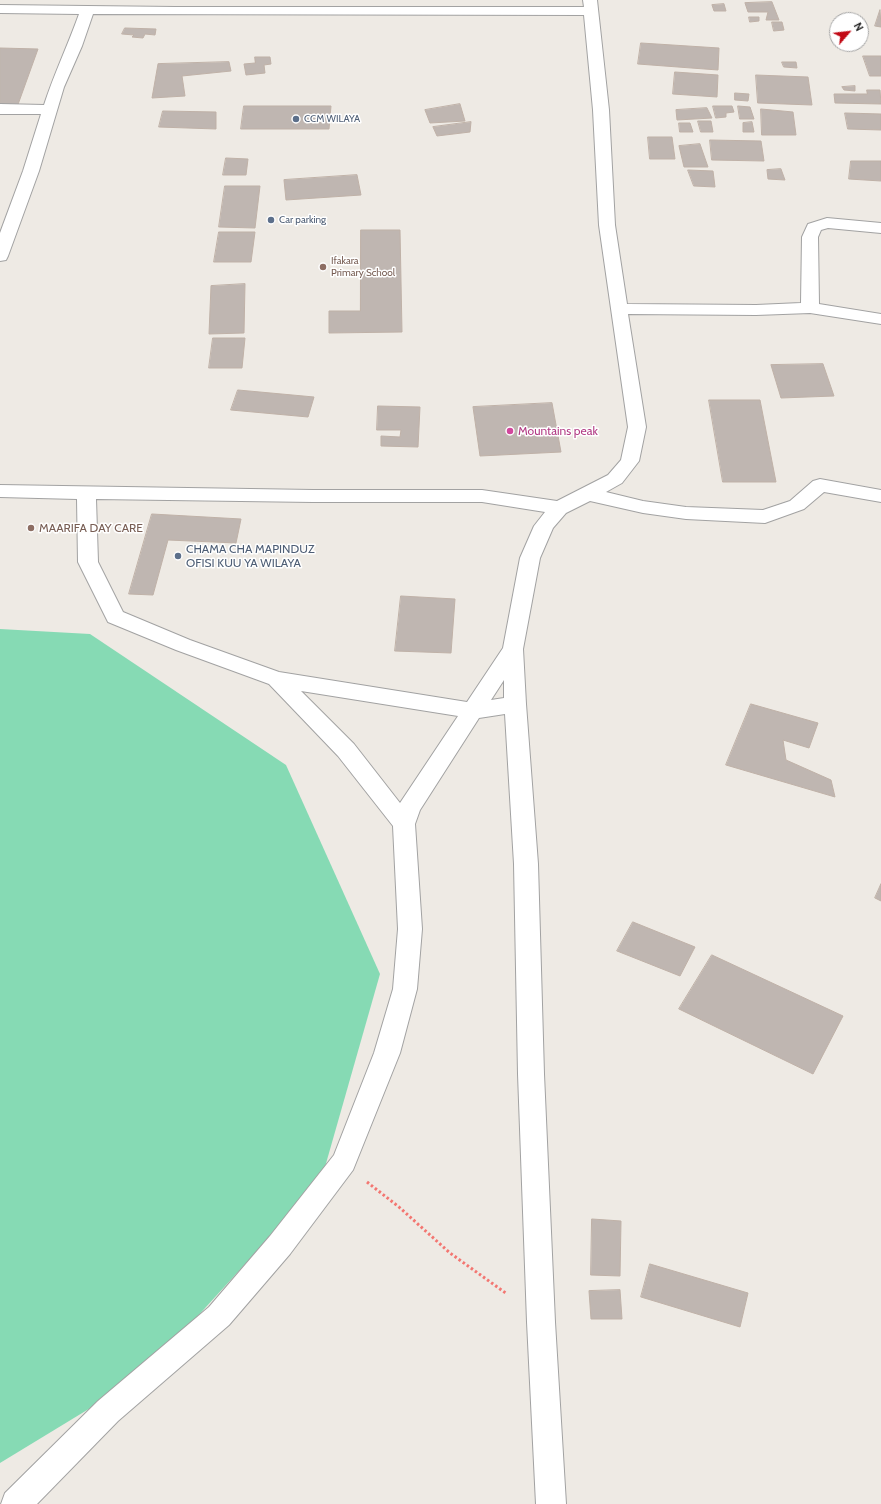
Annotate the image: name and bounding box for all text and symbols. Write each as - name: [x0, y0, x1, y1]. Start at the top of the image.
- north arrow: [829, 12, 869, 52]
- text: N: [851, 20, 867, 34]
- place label: CCM WILAYA: [304, 113, 360, 125]
- marker: CCM WILAYA: [291, 114, 301, 124]
- place label: Car parking: [279, 214, 326, 226]
- marker: Car parking: [266, 215, 276, 225]
- place label: Ifakara Primary School: [331, 255, 395, 278]
- marker: Ifakara Primary School: [318, 262, 328, 272]
- place label: Mountains peak: [518, 424, 598, 438]
- marker: Mountains peak: [505, 426, 515, 436]
- place label: MAARIFA DAY CARE: [39, 521, 143, 535]
- marker: MAARIFA DAY CARE: [26, 523, 36, 533]
- place label: CHAMA CHA MAPINDUZ OFISI KUU YA WILAYA: [186, 542, 314, 570]
- marker: CHAMA CHA MAPINDUZ OFISI KUU YA WILAYA: [173, 551, 183, 561]

